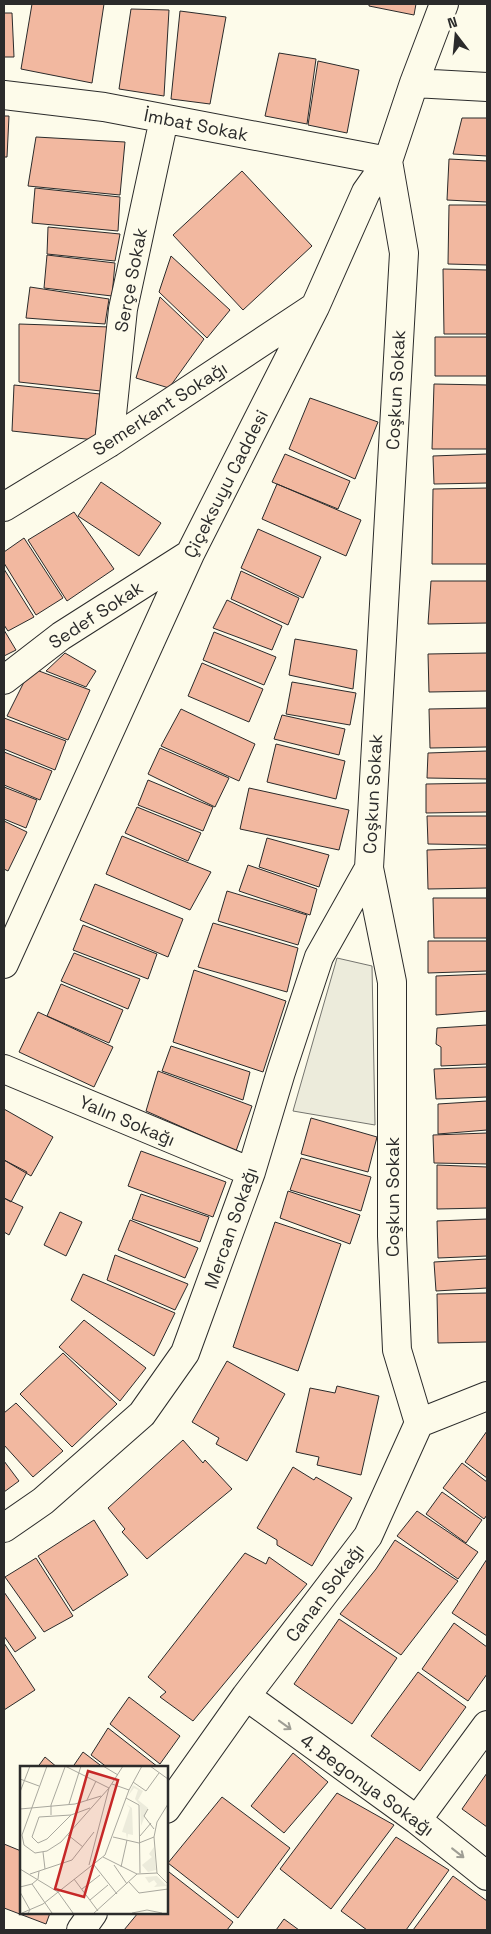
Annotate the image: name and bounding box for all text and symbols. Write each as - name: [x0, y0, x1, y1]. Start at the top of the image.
- north arrow: [431, 10, 481, 60]
- text: N: [445, 13, 459, 32]
- street label: İmbat Sokak: [142, 103, 251, 146]
- street label: Serçe Sokak: [109, 225, 152, 334]
- street label: Coşkun Sokak: [381, 329, 410, 451]
- street label: Semerkant Sokağı: [88, 357, 231, 461]
- street label: Çiçeksuyu Caddesi: [178, 406, 273, 562]
- street label: Sedef Sokak: [44, 575, 147, 654]
- street label: Coşkun Sokak: [358, 733, 387, 855]
- street label: Yalın Sokağı: [76, 1090, 179, 1151]
- street label: Coşkun Sokak: [381, 1137, 404, 1257]
- street label: Mercan Sokağı: [199, 1164, 262, 1292]
- street label: Canan Sokağı: [280, 1539, 369, 1646]
- one-way arrow: [278, 1720, 292, 1730]
- street label: 4. Begonya Sokağı: [296, 1728, 439, 1841]
- inset map: [20, 1766, 168, 1914]
- one-way arrow: [451, 1847, 464, 1858]

